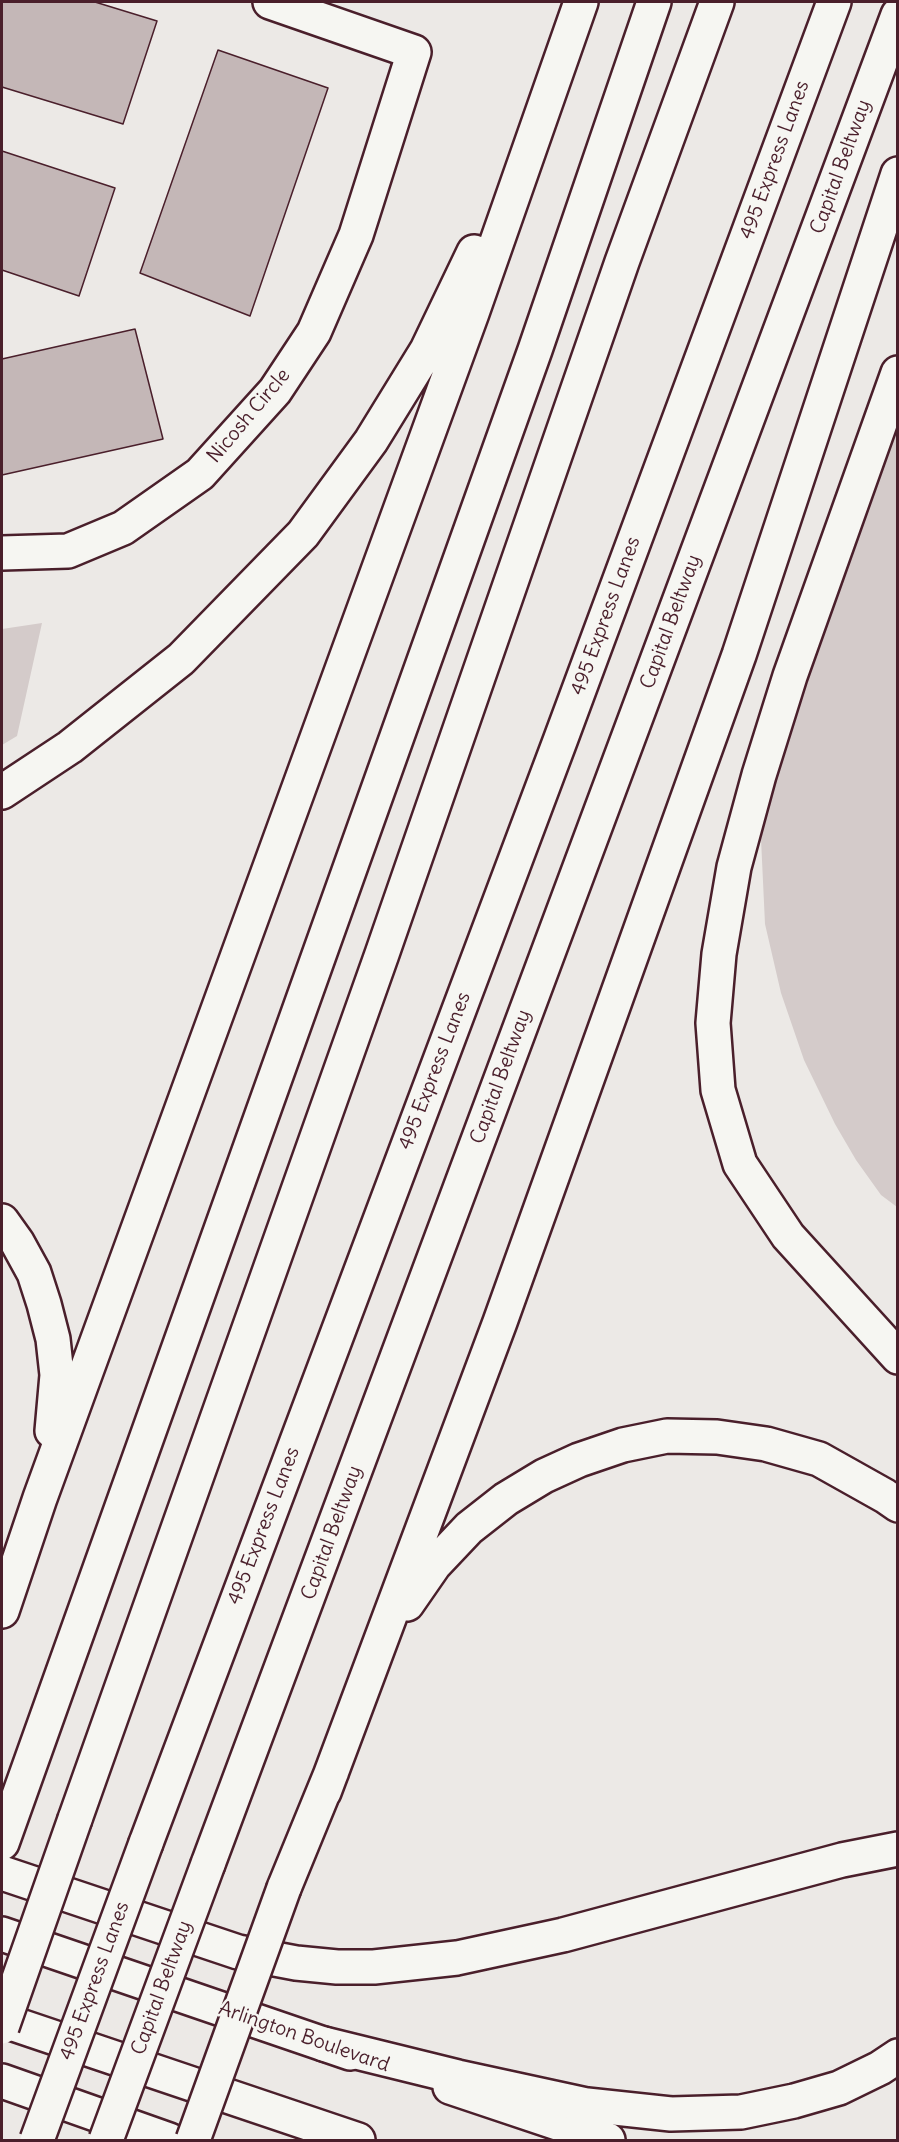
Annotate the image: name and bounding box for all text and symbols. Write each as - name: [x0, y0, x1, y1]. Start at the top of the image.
- street label: 495 Express Lanes: [735, 77, 815, 243]
- street label: Capital Beltway: [806, 97, 876, 237]
- street label: Nicosh Circle: [203, 364, 295, 468]
- street label: 495 Express Lanes: [566, 533, 646, 699]
- street label: Capital Beltway: [636, 552, 706, 692]
- street label: 495 Express Lanes: [394, 989, 476, 1153]
- street label: Capital Beltway: [466, 1007, 536, 1147]
- street label: 495 Express Lanes: [223, 1444, 305, 1608]
- street label: Capital Beltway: [297, 1463, 367, 1603]
- street label: 495 Express Lanes: [55, 1898, 135, 2064]
- street label: Capital Beltway: [127, 1918, 197, 2058]
- street label: Arlington Boulevard: [215, 1997, 393, 2077]

